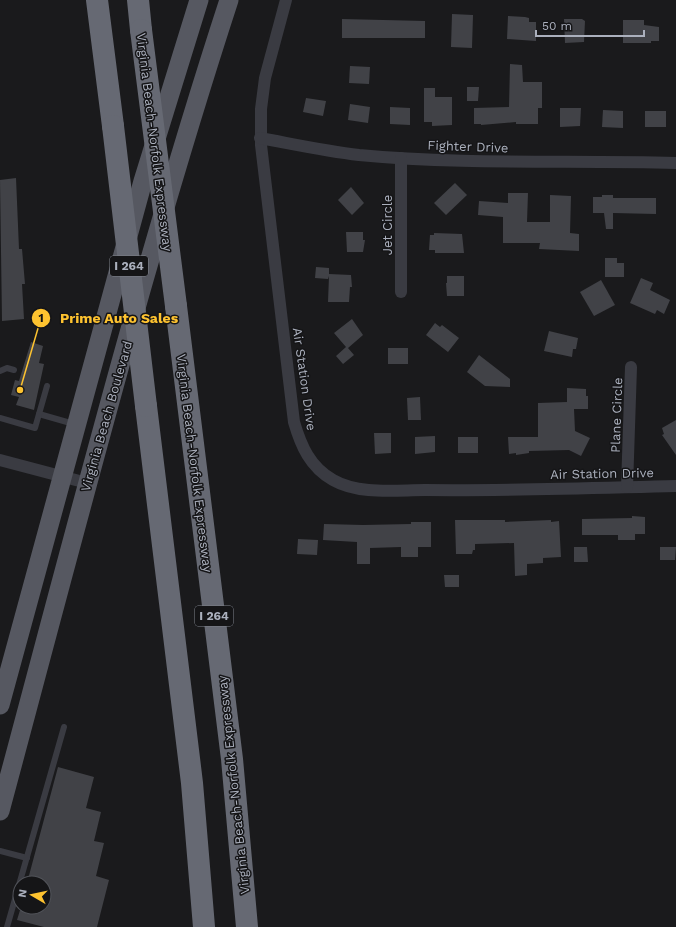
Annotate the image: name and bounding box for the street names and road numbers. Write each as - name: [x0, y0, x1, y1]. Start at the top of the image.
- street label: Virginia Beach-Norfolk Expressway: [134, 32, 175, 252]
- street label: Fighter Drive: [427, 138, 509, 155]
- street label: Jet Circle: [380, 195, 395, 255]
- road number: I 264: [110, 256, 148, 276]
- street label: Air Station Drive: [290, 327, 319, 432]
- street label: Virginia Beach Boulevard: [78, 339, 135, 493]
- street label: Virginia Beach-Norfolk Expressway: [174, 353, 215, 573]
- street label: Plane Circle: [608, 377, 625, 453]
- street label: Air Station Drive: [550, 465, 654, 482]
- road number: I 264: [195, 606, 233, 626]
- street label: Virginia Beach-Norfolk Expressway: [215, 674, 252, 895]

